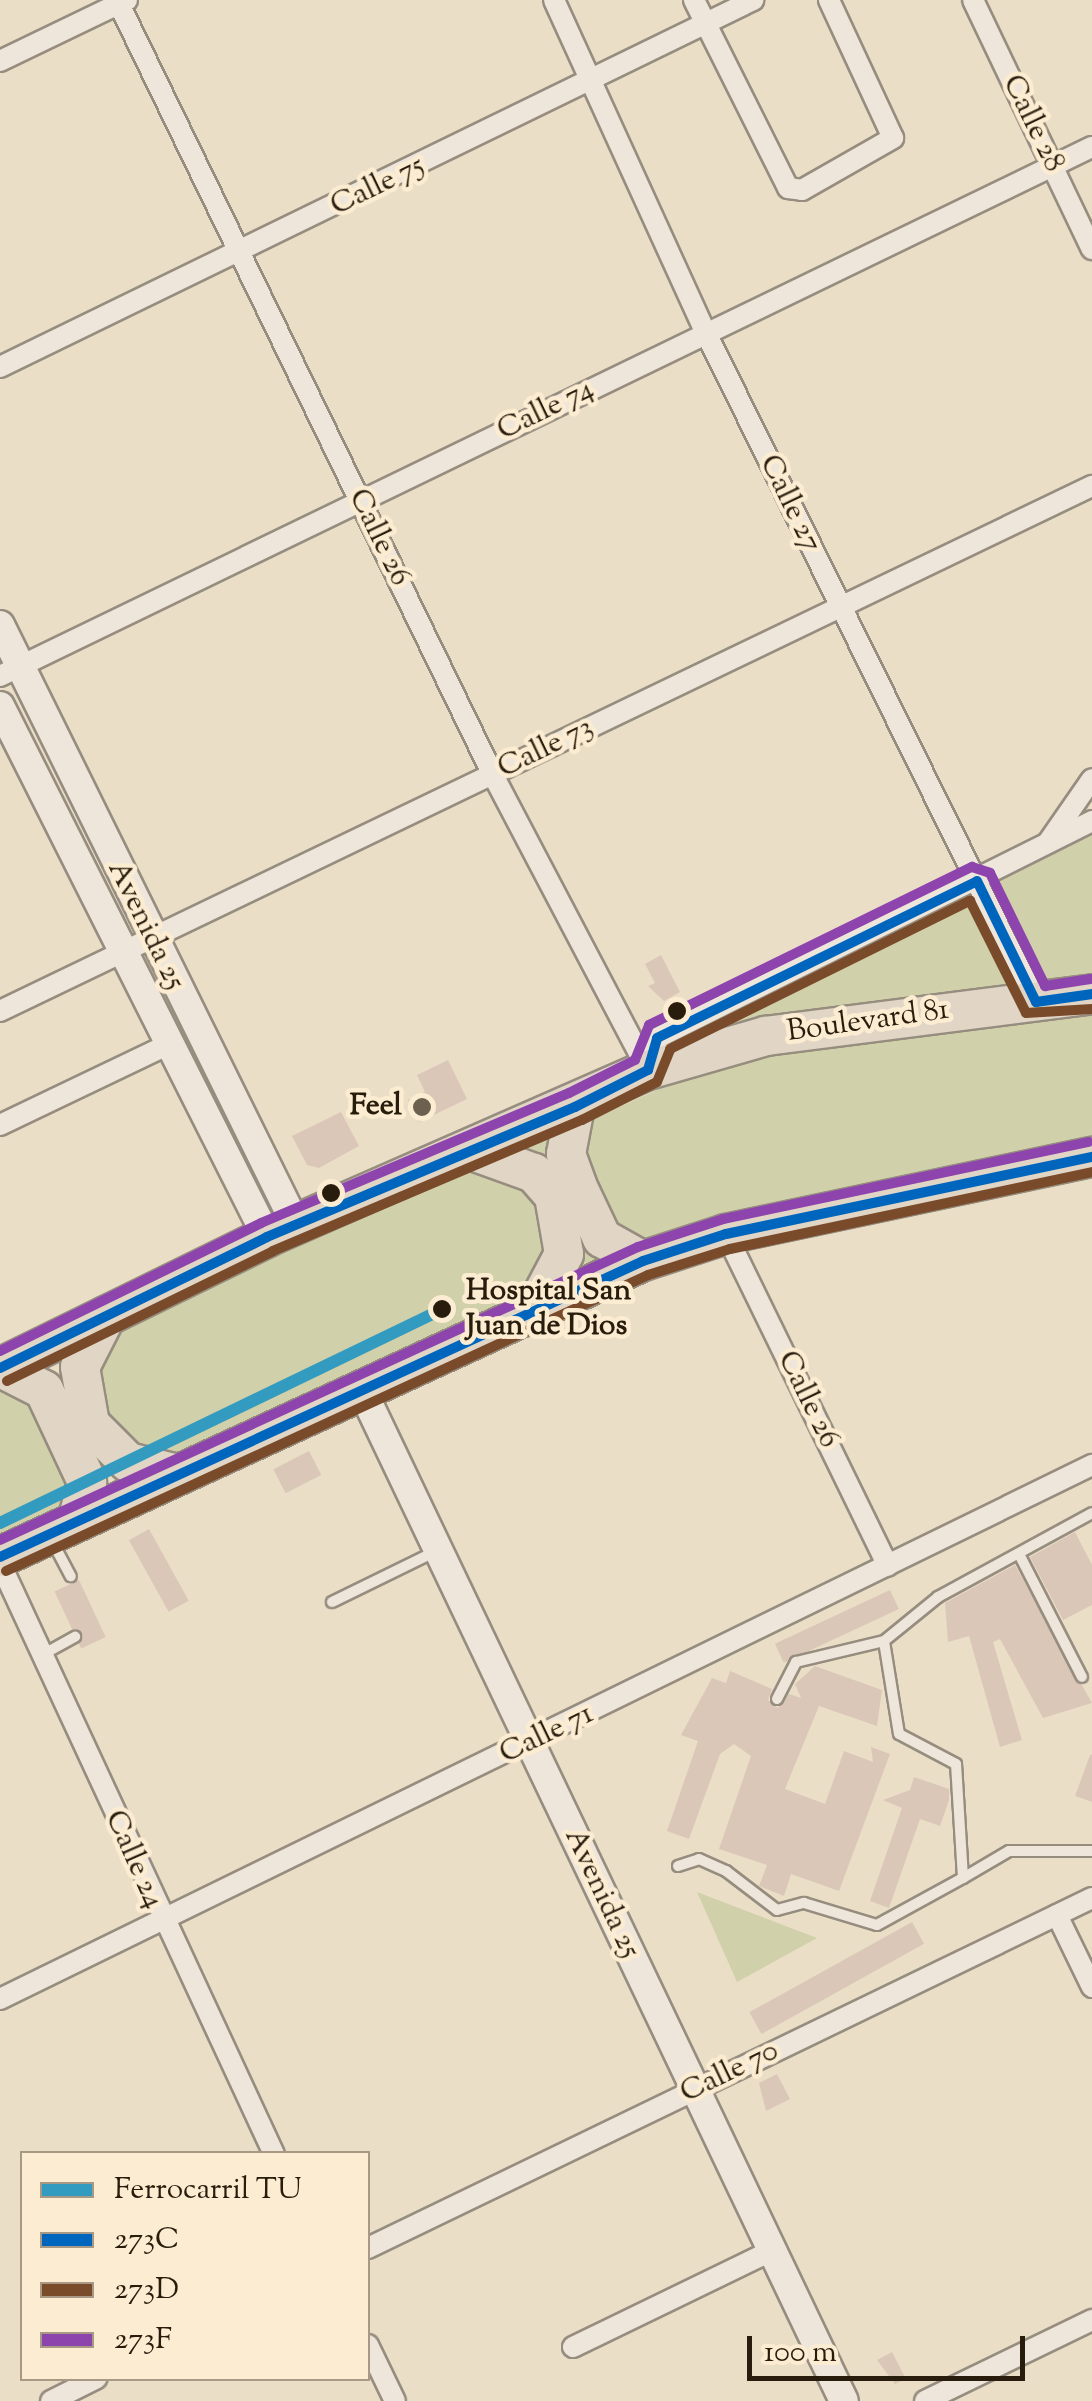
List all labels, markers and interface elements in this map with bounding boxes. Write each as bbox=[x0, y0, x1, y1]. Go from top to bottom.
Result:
street label: Calle 28 bbox=[993, 70, 1071, 178]
street label: Calle 75 bbox=[325, 149, 431, 225]
street label: Calle 74 bbox=[492, 372, 600, 450]
street label: Calle 27 bbox=[750, 450, 828, 558]
street label: Calle 26 bbox=[339, 484, 417, 592]
street label: Calle 73 bbox=[492, 711, 600, 787]
street label: Avenida 25 bbox=[98, 856, 192, 996]
street label: Boulevard 81 bbox=[785, 993, 951, 1051]
unlabelled marker bbox=[667, 1001, 687, 1021]
place label: Feel bbox=[350, 1089, 402, 1125]
marker: Feel bbox=[411, 1096, 433, 1118]
unlabelled marker bbox=[321, 1183, 341, 1203]
place label: Hospital San Juan de Dios bbox=[466, 1274, 631, 1344]
marker: Hospital San Juan de Dios bbox=[427, 1294, 457, 1324]
street label: Calle 26 bbox=[768, 1346, 846, 1454]
street label: Calle 71 bbox=[494, 1697, 600, 1773]
street label: Calle 24 bbox=[95, 1805, 171, 1915]
street label: Avenida 25 bbox=[555, 1823, 647, 1965]
street label: Calle 70 bbox=[675, 2034, 785, 2112]
legend bbox=[20, 2151, 370, 2381]
text: Ferrocarril TU bbox=[114, 2169, 301, 2212]
text: 273C bbox=[114, 2219, 179, 2262]
text: 273D bbox=[114, 2269, 179, 2312]
scale bar bbox=[752, 2316, 1030, 2378]
text: 273F bbox=[114, 2319, 172, 2362]
text: 100 m bbox=[764, 2332, 837, 2375]

